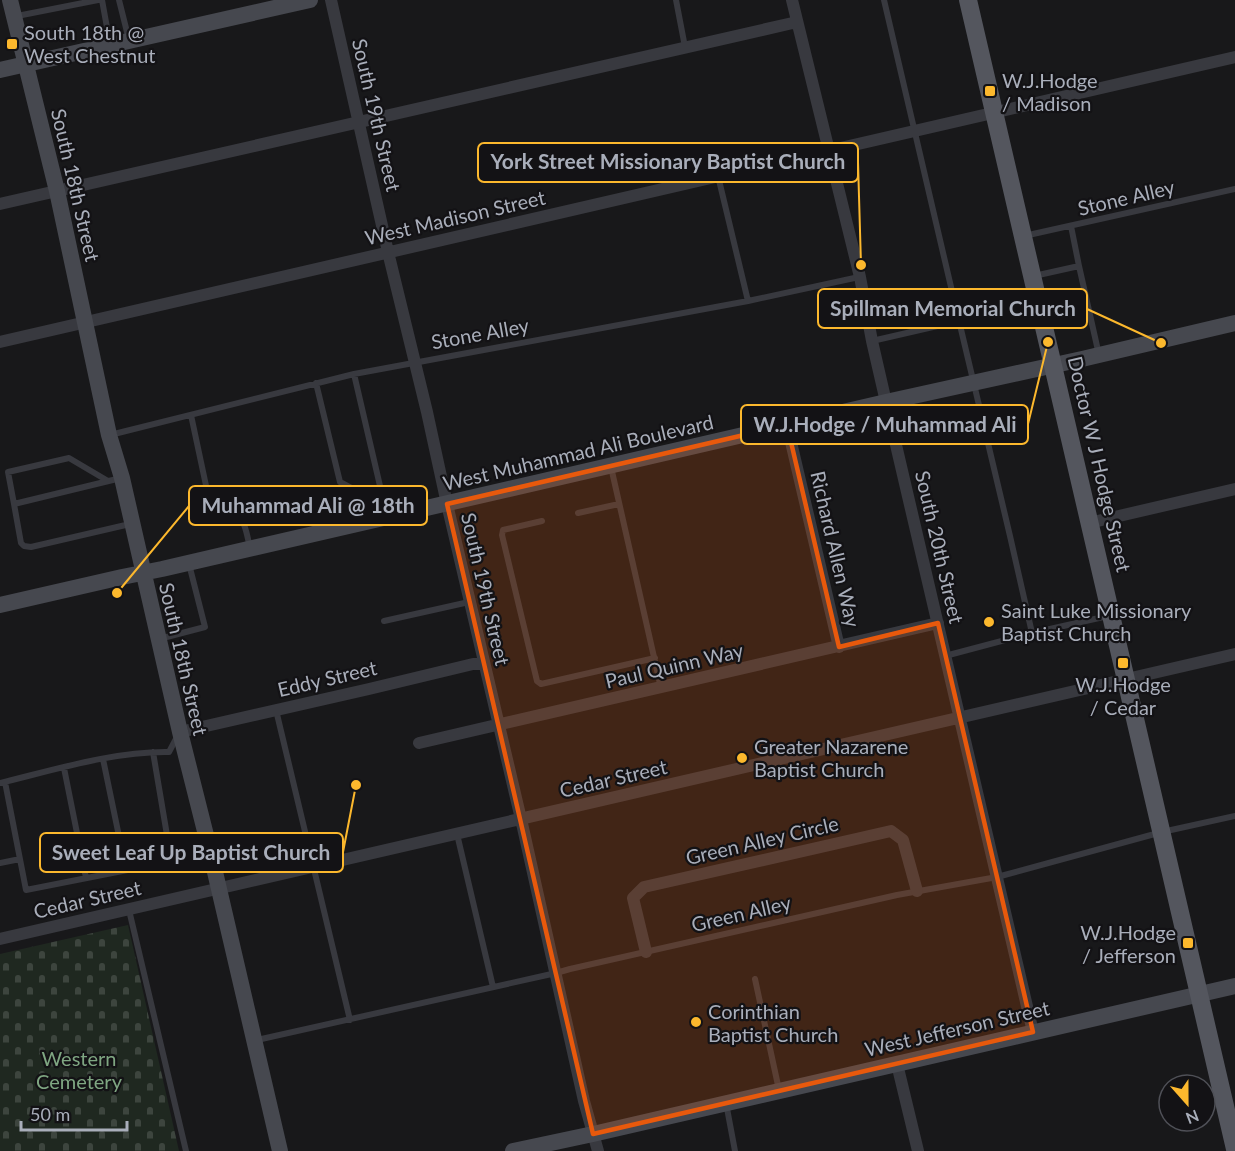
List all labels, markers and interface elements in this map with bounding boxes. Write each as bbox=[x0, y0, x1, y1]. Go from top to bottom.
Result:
place label: South 18th @ West Chestnut bbox=[24, 20, 155, 67]
street label: South 19th Street bbox=[348, 36, 406, 194]
marker: South 18th @ West Chestnut bbox=[5, 37, 19, 51]
place label: W.J.Hodge / Madison bbox=[1002, 68, 1098, 115]
marker: W.J.Hodge / Madison bbox=[983, 84, 997, 98]
street label: South 18th Street bbox=[47, 106, 105, 264]
callout: York Street Missionary Baptist Church bbox=[478, 143, 858, 182]
text: York Street Missionary Baptist Church bbox=[490, 148, 845, 173]
street label: Stone Alley bbox=[1075, 174, 1177, 220]
street label: West Madison Street bbox=[363, 185, 547, 249]
callout: Spillman Memorial Church bbox=[818, 289, 1087, 328]
text: Spillman Memorial Church bbox=[830, 295, 1076, 320]
street label: Stone Alley bbox=[429, 313, 531, 353]
street label: Doctor W J Hodge Street bbox=[1063, 354, 1137, 574]
callout: W.J.Hodge / Muhammad Ali bbox=[741, 405, 1028, 444]
street label: West Muhammad Ali Boulevard bbox=[440, 409, 716, 495]
text: W.J.Hodge / Muhammad Ali bbox=[753, 411, 1017, 436]
street label: South 20th Street bbox=[911, 468, 969, 626]
street label: Richard Allen Way bbox=[806, 469, 866, 630]
callout: Muhammad Ali @ 18th bbox=[189, 486, 427, 525]
text: Muhammad Ali @ 18th bbox=[201, 492, 415, 517]
street label: South 19th Street bbox=[457, 510, 515, 668]
street label: South 18th Street bbox=[155, 580, 213, 738]
place label: Saint Luke Missionary Baptist Church bbox=[1001, 598, 1192, 645]
marker: Saint Luke Missionary Baptist Church bbox=[982, 615, 996, 629]
street label: Paul Quinn Way bbox=[603, 637, 746, 693]
street label: Eddy Street bbox=[275, 655, 379, 701]
marker: W.J.Hodge / Cedar bbox=[1116, 656, 1130, 670]
place label: W.J.Hodge / Cedar bbox=[1075, 672, 1171, 719]
place label: Greater Nazarene Baptist Church bbox=[754, 734, 908, 781]
marker: Greater Nazarene Baptist Church bbox=[735, 751, 749, 765]
street label: Cedar Street bbox=[557, 754, 669, 802]
street label: Green Alley Circle bbox=[683, 811, 841, 869]
callout: Sweet Leaf Up Baptist Church bbox=[40, 833, 343, 872]
text: Sweet Leaf Up Baptist Church bbox=[52, 839, 330, 864]
street label: Cedar Street bbox=[31, 875, 143, 923]
street label: Green Alley bbox=[689, 890, 794, 936]
place label: W.J.Hodge / Jefferson bbox=[1080, 920, 1176, 967]
marker: W.J.Hodge / Jefferson bbox=[1181, 936, 1195, 950]
street label: West Jefferson Street bbox=[862, 995, 1052, 1061]
place label: Corinthian Baptist Church bbox=[708, 999, 838, 1046]
marker: Corinthian Baptist Church bbox=[689, 1015, 703, 1029]
park label: Western Cemetery bbox=[36, 1046, 123, 1093]
north arrow bbox=[1157, 1073, 1217, 1133]
scale bar bbox=[21, 1094, 128, 1132]
text: 50 m bbox=[30, 1103, 70, 1125]
text: N bbox=[1183, 1106, 1202, 1129]

